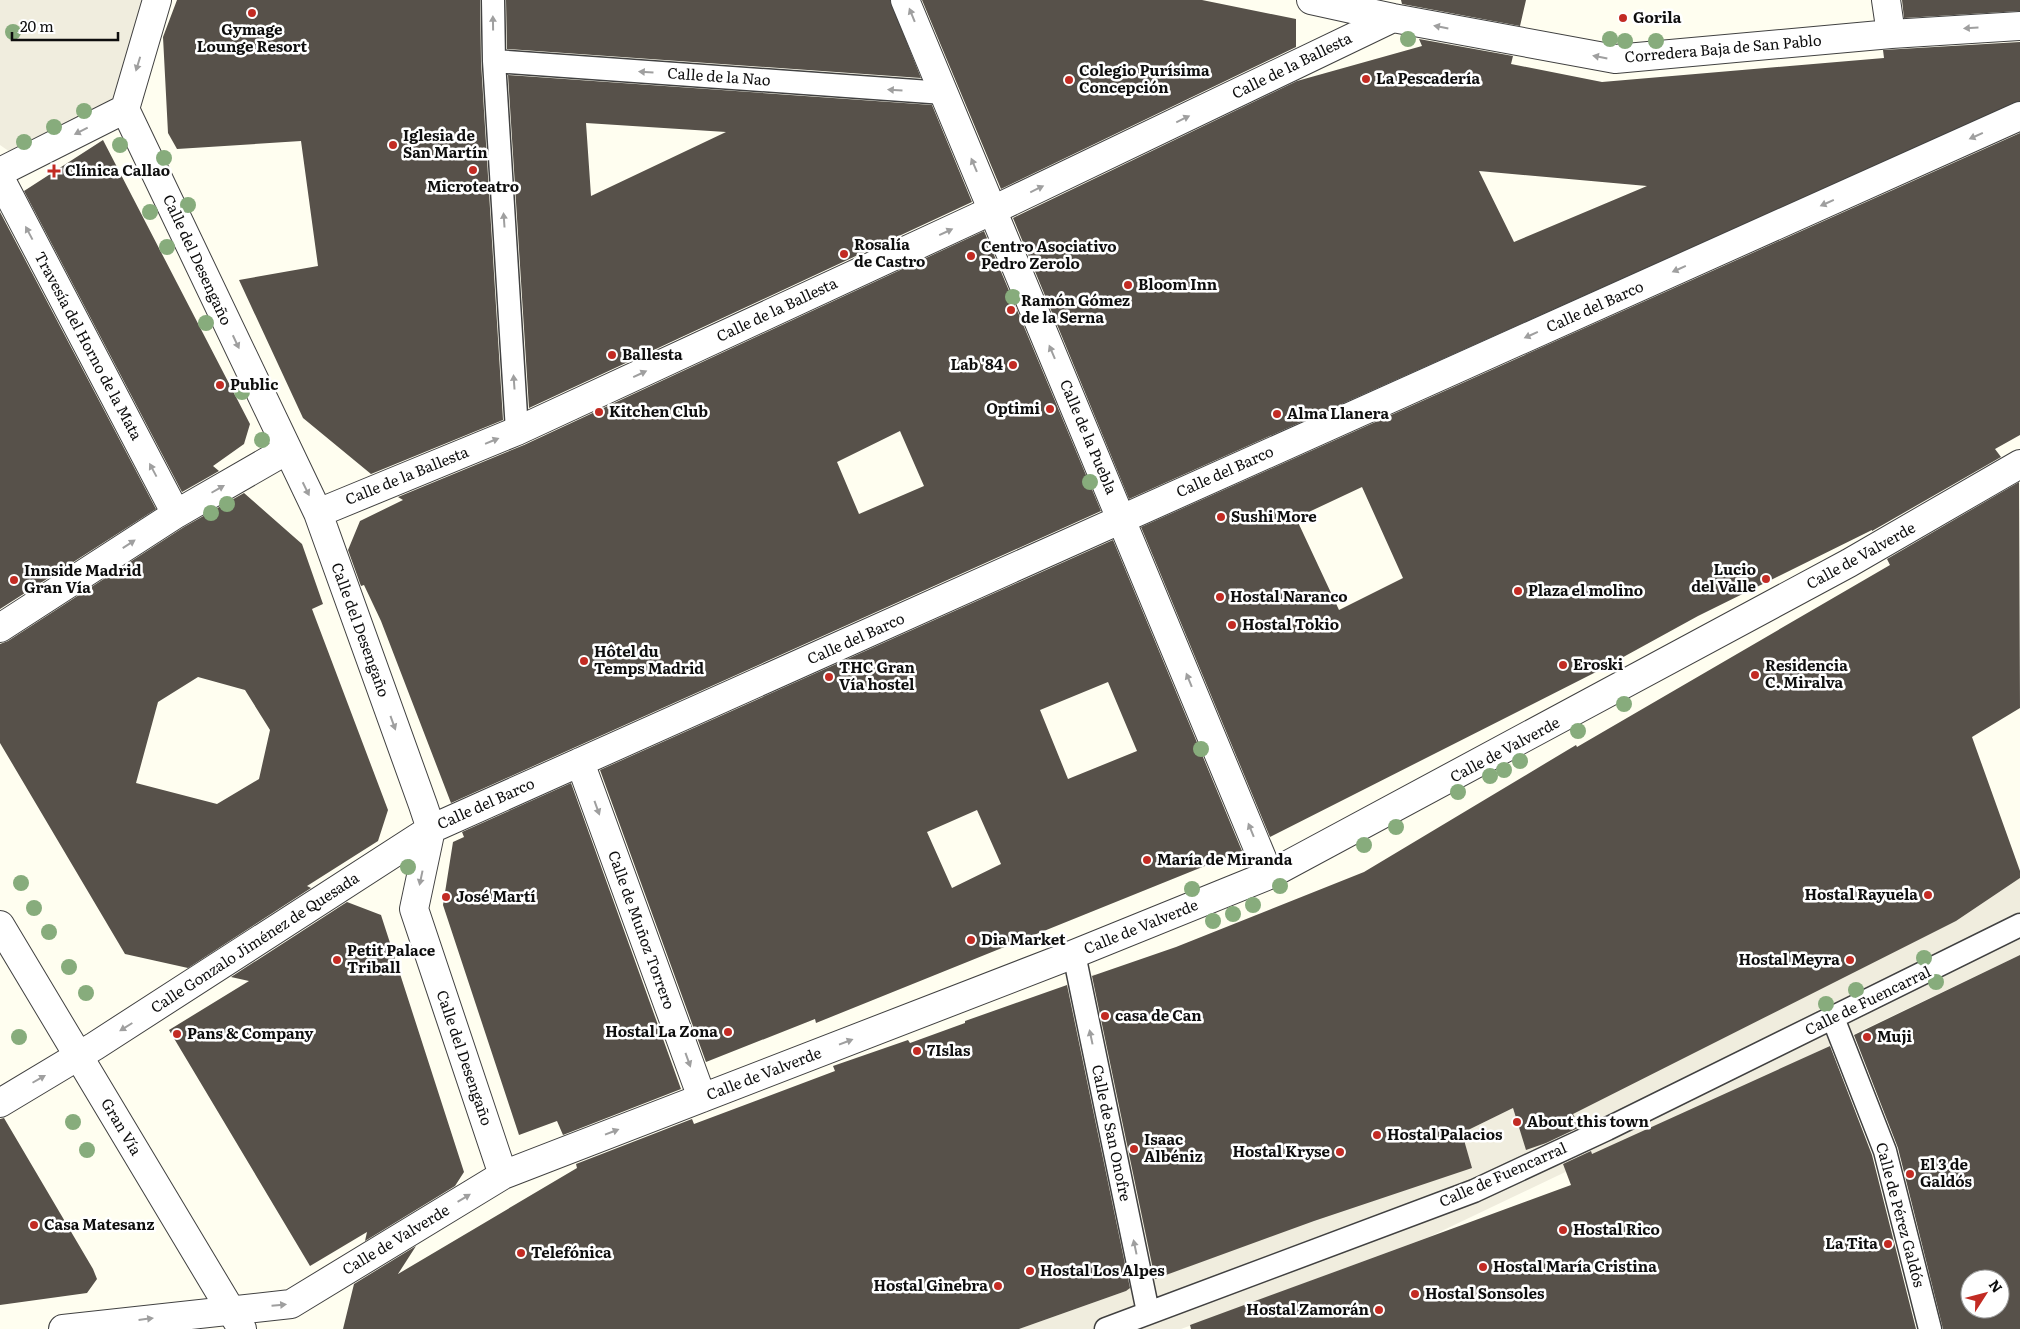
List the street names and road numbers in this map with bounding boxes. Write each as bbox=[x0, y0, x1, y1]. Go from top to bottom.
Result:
street label: Calle de la Ballesta bbox=[1227, 25, 1356, 104]
street label: Corredera Baja de San Pablo bbox=[1623, 27, 1823, 68]
street label: Calle de la Nao bbox=[667, 60, 772, 91]
street label: Calle del Desengaño bbox=[158, 190, 239, 329]
street label: Travesía del Horno de la Mata bbox=[30, 247, 149, 445]
street label: Calle de la Ballesta bbox=[712, 270, 841, 347]
street label: Calle del Barco bbox=[1542, 274, 1647, 337]
street label: Calle de la Puebla bbox=[1055, 375, 1124, 498]
street label: Calle de la Ballesta bbox=[341, 439, 472, 510]
street label: Calle del Barco bbox=[1172, 439, 1277, 502]
street label: Calle de Valverde bbox=[1802, 515, 1919, 594]
street label: Calle del Desengaño bbox=[326, 559, 397, 700]
street label: Calle del Barco bbox=[803, 606, 908, 669]
street label: Calle de Valverde bbox=[1445, 710, 1564, 787]
street label: Calle del Barco bbox=[433, 771, 538, 834]
street label: Calle de Muñoz Torrero bbox=[603, 847, 682, 1012]
street label: Calle Gonzalo Jiménez de Quesada bbox=[145, 865, 364, 1018]
street label: Calle de Valverde bbox=[1080, 892, 1201, 959]
street label: Calle de Fuencarral bbox=[1800, 959, 1934, 1040]
street label: Calle del Desengaño bbox=[431, 987, 499, 1129]
street label: Calle de Valverde bbox=[703, 1040, 824, 1105]
street label: Calle de San Onofre bbox=[1087, 1062, 1138, 1203]
street label: Gran Vía bbox=[96, 1093, 149, 1160]
street label: Calle de Fuencarral bbox=[1435, 1135, 1570, 1212]
street label: Calle de Pérez Galdós bbox=[1871, 1140, 1932, 1290]
street label: Calle de Valverde bbox=[337, 1197, 453, 1280]

